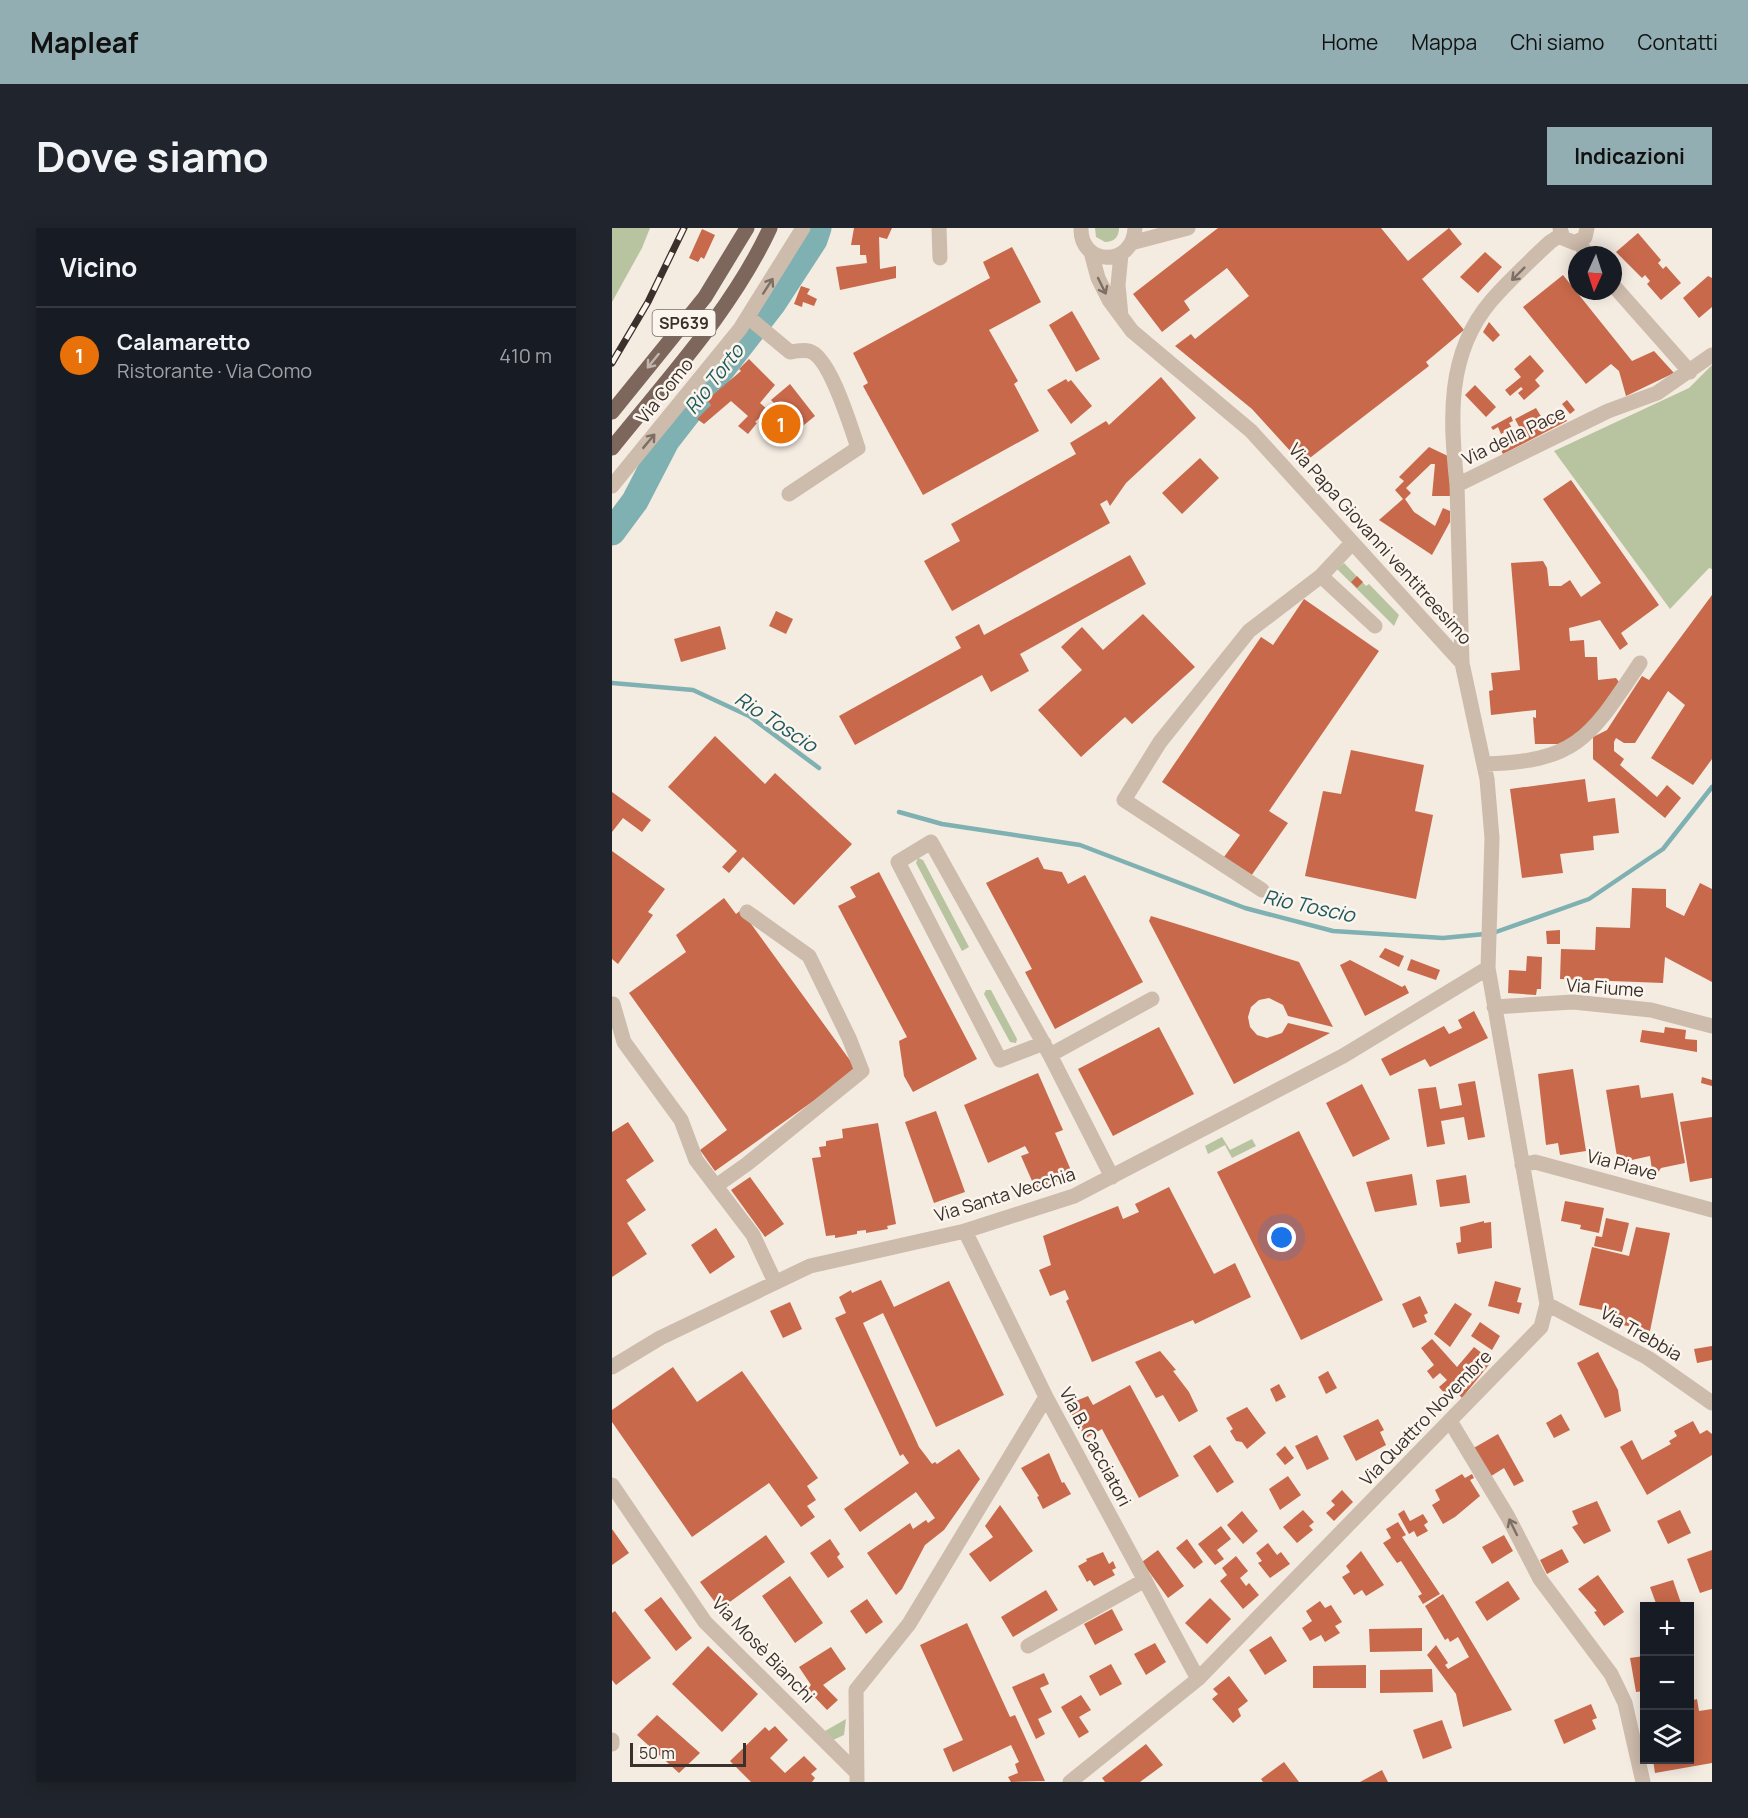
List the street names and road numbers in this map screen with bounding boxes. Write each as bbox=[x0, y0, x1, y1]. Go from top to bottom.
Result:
road number: SP639 bbox=[652, 310, 716, 336]
street label: Via Como bbox=[630, 353, 698, 428]
street label: Via della Pace bbox=[1458, 400, 1569, 470]
street label: Via Papa Giovanni ventitreesimo bbox=[1284, 438, 1478, 649]
street label: Via Fiume bbox=[1565, 972, 1645, 1002]
street label: Via Piave bbox=[1584, 1143, 1660, 1185]
street label: Via Santa Vecchia bbox=[932, 1161, 1078, 1227]
street label: Via Trebbia bbox=[1596, 1300, 1687, 1366]
street label: Via Quattro Novembre bbox=[1354, 1344, 1497, 1490]
street label: Via B. Cacciatori bbox=[1054, 1383, 1137, 1510]
street label: Via Mosè Bianchi bbox=[707, 1591, 820, 1707]

